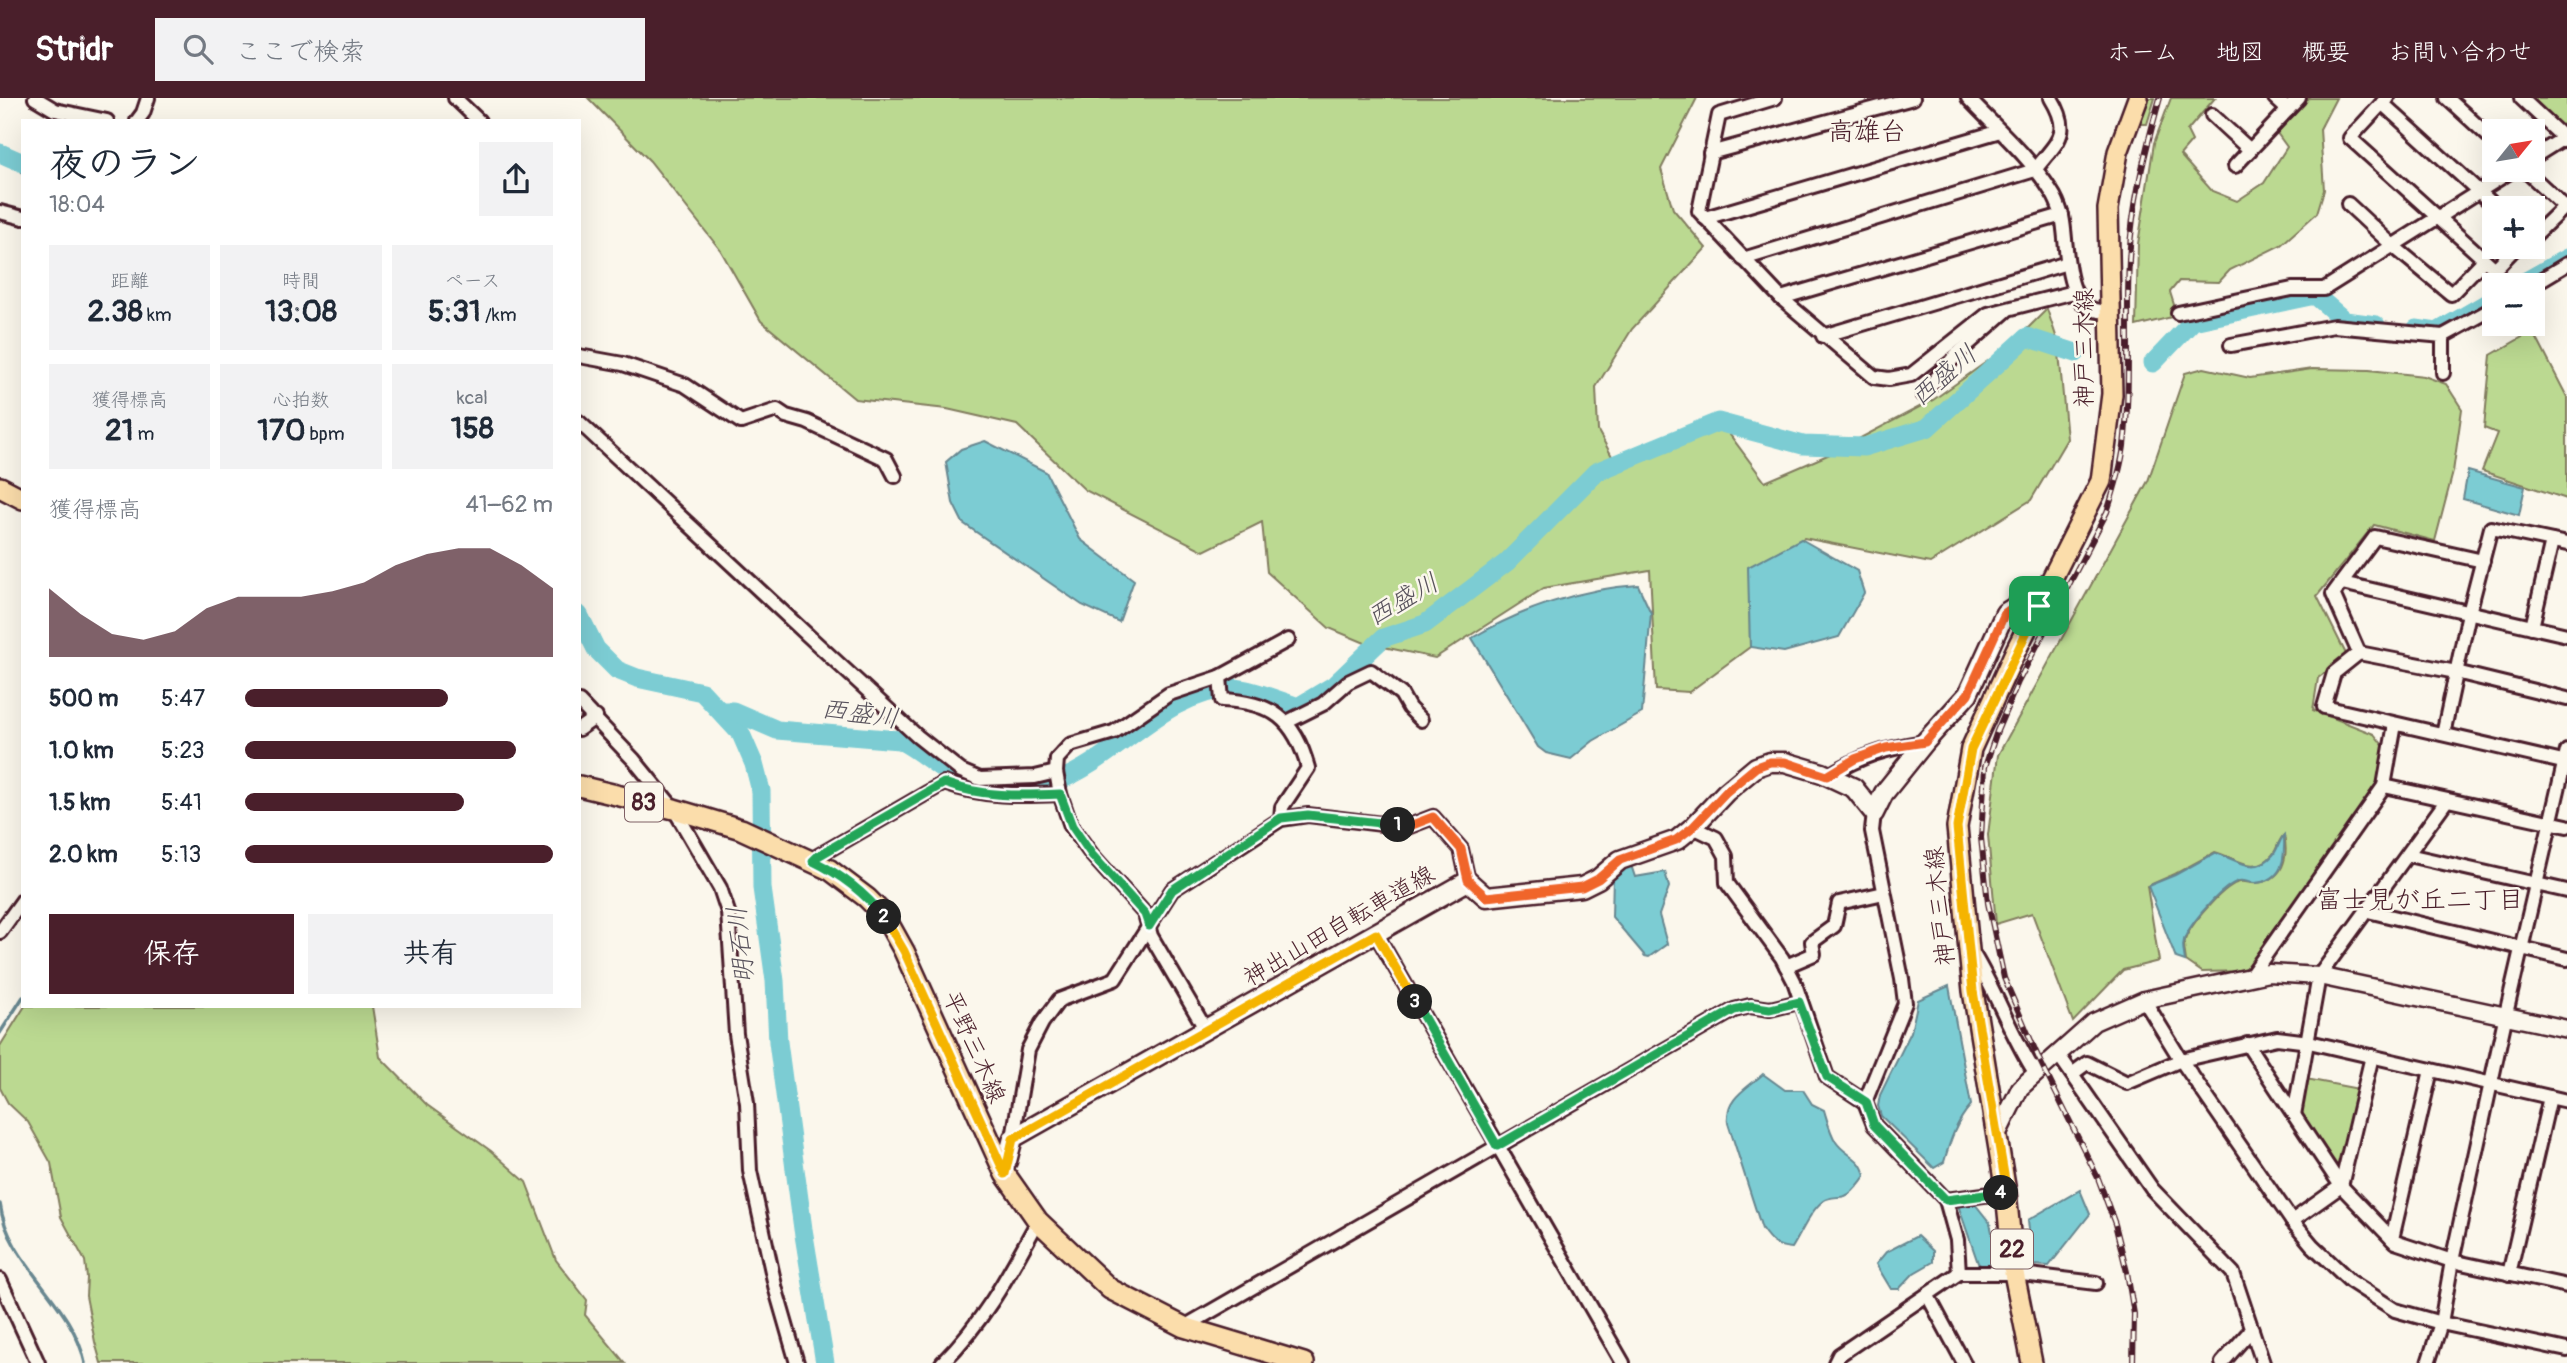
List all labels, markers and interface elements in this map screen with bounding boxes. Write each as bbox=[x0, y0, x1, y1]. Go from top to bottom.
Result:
search box bbox=[155, 18, 645, 81]
text: Stridr bbox=[35, 29, 113, 70]
icon: search bbox=[179, 30, 217, 68]
text: ここで検索 bbox=[235, 36, 365, 68]
text: ホーム bbox=[2107, 38, 2178, 67]
text: 地図 bbox=[2216, 38, 2264, 67]
text: 概要 bbox=[2302, 38, 2350, 67]
text: お問い合わせ bbox=[2388, 38, 2532, 67]
district label: 高雄台 bbox=[1828, 116, 1906, 148]
north arrow bbox=[2482, 119, 2544, 182]
map controls bbox=[2482, 119, 2545, 336]
text: 夜のラン bbox=[49, 140, 201, 188]
button: share bbox=[479, 142, 553, 216]
text: 18:04 bbox=[49, 190, 105, 219]
button: + bbox=[2482, 196, 2545, 259]
text: 距離 bbox=[111, 269, 149, 293]
text: 時間 bbox=[282, 269, 320, 293]
text: ペース bbox=[444, 269, 500, 293]
button: − bbox=[2482, 273, 2545, 336]
street label: 神戸三木線 bbox=[2070, 288, 2099, 408]
text: 2.38 bbox=[88, 293, 143, 330]
text: 13:08 bbox=[265, 293, 337, 330]
text: 5:31 bbox=[428, 293, 481, 330]
text: km bbox=[143, 303, 172, 327]
text: /km bbox=[481, 303, 517, 327]
water label: 西盛川 bbox=[1904, 338, 1984, 414]
text: kcal bbox=[457, 386, 488, 410]
text: 獲得標高 bbox=[92, 388, 168, 412]
text: 心拍数 bbox=[272, 388, 330, 412]
text: 158 bbox=[451, 410, 494, 447]
text: 21 bbox=[105, 412, 133, 449]
text: 170 bbox=[257, 412, 305, 449]
text: m bbox=[133, 422, 154, 446]
text: bpm bbox=[305, 422, 345, 446]
text: 41–62 m bbox=[465, 490, 553, 519]
text: 獲得標高 bbox=[49, 495, 141, 524]
water label: 西盛川 bbox=[1361, 567, 1445, 633]
pin bbox=[2009, 576, 2069, 636]
icon: arrive bbox=[2020, 587, 2058, 625]
text: 500 m bbox=[49, 684, 118, 713]
text: 5:47 bbox=[161, 684, 205, 713]
water label: 西盛川 bbox=[819, 693, 901, 735]
text: 1.0 km bbox=[49, 736, 114, 765]
text: 5:23 bbox=[161, 736, 205, 765]
road number: 83 bbox=[625, 782, 663, 822]
text: 1.5 km bbox=[49, 788, 111, 817]
text: 5:41 bbox=[161, 788, 202, 817]
pin: 1 bbox=[1380, 808, 1416, 842]
text: 1 bbox=[1394, 812, 1401, 836]
text: 2.0 km bbox=[49, 840, 118, 869]
text: 5:13 bbox=[161, 840, 201, 869]
street label: 神戸三木線 bbox=[1919, 845, 1961, 967]
street label: 神出山田自転車道線 bbox=[1238, 859, 1440, 993]
district label: 富士見が丘二丁目 bbox=[2316, 884, 2524, 916]
pin: 2 bbox=[866, 900, 902, 934]
text: 2 bbox=[878, 904, 889, 928]
water label: 明石川 bbox=[721, 905, 761, 985]
button: 保存 bbox=[49, 914, 294, 994]
button: 共有 bbox=[308, 914, 553, 994]
pin: 3 bbox=[1398, 984, 1432, 1020]
street label: 平野三木線 bbox=[936, 986, 1012, 1108]
text: 3 bbox=[1409, 989, 1420, 1013]
pin: 4 bbox=[1983, 1176, 2018, 1210]
text: 4 bbox=[1995, 1180, 2006, 1204]
road number: 22 bbox=[1991, 1230, 2033, 1268]

